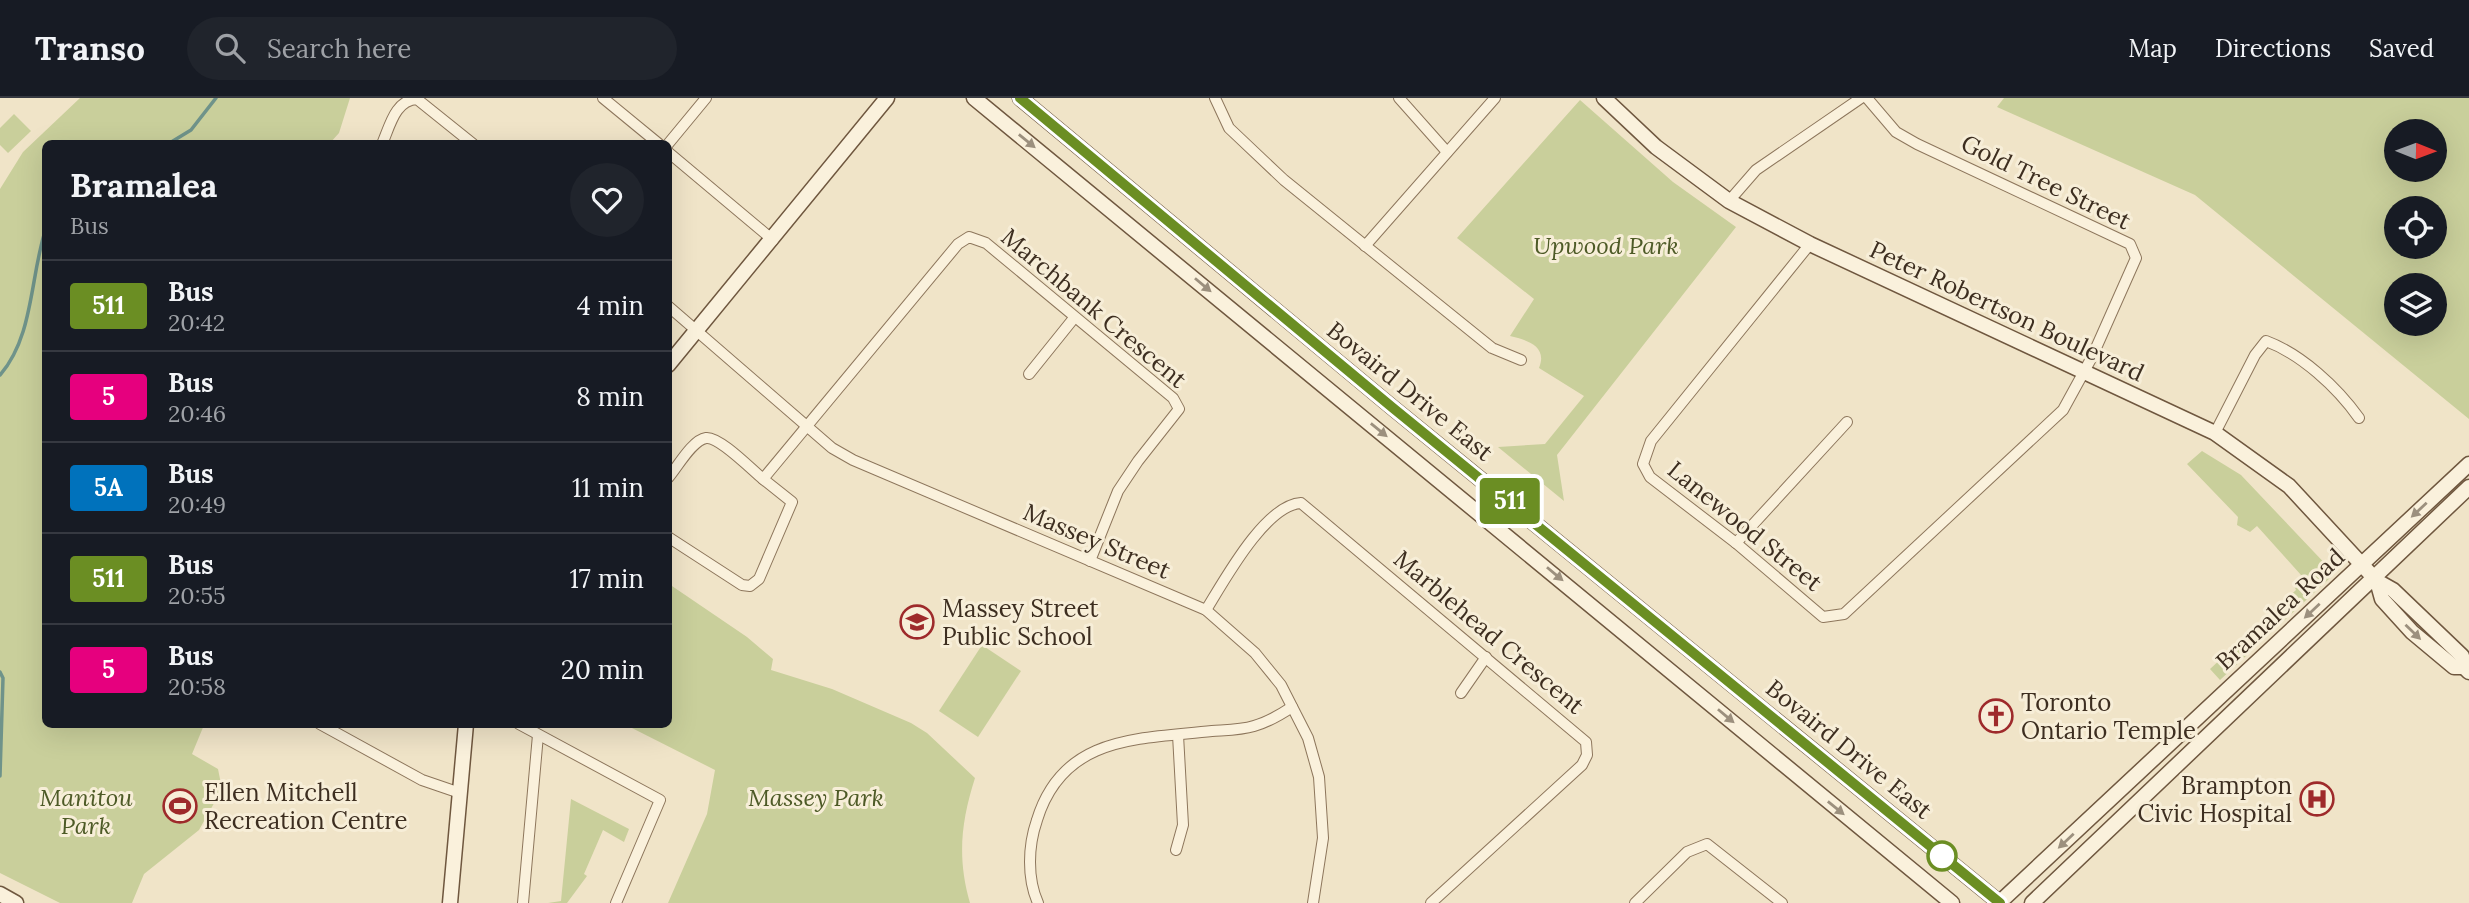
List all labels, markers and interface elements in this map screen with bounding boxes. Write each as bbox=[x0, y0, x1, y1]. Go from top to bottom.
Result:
search box bbox=[187, 17, 677, 80]
text: Transo bbox=[35, 27, 145, 69]
icon: search bbox=[211, 29, 249, 67]
text: Search here bbox=[267, 32, 411, 65]
text: Map bbox=[2128, 33, 2177, 64]
text: Directions bbox=[2215, 33, 2331, 64]
text: Saved bbox=[2369, 33, 2434, 64]
north arrow bbox=[2384, 119, 2446, 182]
map controls bbox=[2384, 119, 2447, 336]
street label: Gold Tree Street bbox=[1956, 128, 2137, 237]
one-way arrow bbox=[1018, 133, 1035, 148]
button: heart bbox=[570, 163, 644, 237]
text: Bramalea bbox=[70, 164, 217, 206]
button: locate bbox=[2384, 196, 2447, 259]
text: Bus bbox=[70, 211, 109, 240]
street label: Marchbank Crescent bbox=[995, 221, 1193, 395]
park label: Upwood Park bbox=[1533, 230, 1679, 261]
street label: Peter Robertson Boulevard bbox=[1865, 234, 2149, 388]
button: layers bbox=[2384, 273, 2447, 336]
text: Bus bbox=[168, 275, 214, 308]
one-way arrow bbox=[1193, 278, 1211, 293]
text: 4 min bbox=[577, 289, 644, 322]
text: 511 bbox=[92, 290, 125, 321]
text: 20:42 bbox=[168, 308, 225, 337]
street label: Bovaird Drive East bbox=[1321, 315, 1500, 468]
text: Bus bbox=[168, 366, 214, 399]
text: 8 min bbox=[576, 380, 644, 413]
text: 5 bbox=[102, 381, 115, 412]
text: 20:46 bbox=[168, 399, 226, 428]
one-way arrow bbox=[1369, 422, 1387, 437]
street label: Lanewood Street bbox=[1661, 454, 1829, 598]
text: Bus bbox=[168, 457, 214, 490]
text: 11 min bbox=[572, 471, 644, 504]
text: 5A bbox=[94, 472, 123, 503]
line badge: 511 bbox=[1470, 478, 1550, 524]
text: 511 bbox=[1494, 485, 1526, 516]
text: 20:49 bbox=[168, 490, 226, 519]
street label: Massey Street bbox=[1019, 496, 1176, 586]
one-way arrow bbox=[2411, 502, 2428, 518]
street label: Bramalea Road bbox=[2209, 541, 2351, 677]
street label: Marblehead Crescent bbox=[1387, 543, 1591, 721]
text: Bus bbox=[168, 548, 214, 581]
text: 17 min bbox=[569, 562, 644, 595]
text: 511 bbox=[92, 563, 125, 594]
one-way arrow bbox=[1545, 566, 1563, 581]
text: 20:55 bbox=[168, 581, 225, 610]
place label: Massey Street Public School bbox=[942, 593, 1099, 652]
one-way arrow bbox=[2304, 602, 2321, 618]
school or university icon: Massey Street Public School bbox=[898, 603, 936, 641]
one-way arrow bbox=[2405, 624, 2422, 640]
text: Bus bbox=[168, 639, 214, 672]
text: 20 min bbox=[561, 653, 644, 686]
text: 5 bbox=[102, 654, 115, 685]
text: 20:58 bbox=[168, 672, 226, 701]
street label: Bovaird Drive East bbox=[1760, 673, 1939, 826]
place label: Toronto Ontario Temple bbox=[2021, 687, 2196, 746]
church icon: Toronto Ontario Temple bbox=[1977, 697, 2015, 735]
one-way arrow bbox=[1717, 708, 1735, 723]
place label: Brampton Civic Hospital bbox=[2138, 770, 2292, 829]
place label: Ellen Mitchell Recreation Centre bbox=[204, 777, 408, 836]
hospital icon: Brampton Civic Hospital bbox=[2298, 780, 2336, 818]
park label: Manitou Park bbox=[40, 782, 133, 841]
park label: Massey Park bbox=[748, 782, 884, 813]
sports icon: Ellen Mitchell Recreation Centre bbox=[161, 787, 199, 825]
one-way arrow bbox=[1827, 800, 1845, 816]
one-way arrow bbox=[2058, 832, 2075, 848]
unlabelled marker bbox=[1927, 841, 1957, 871]

